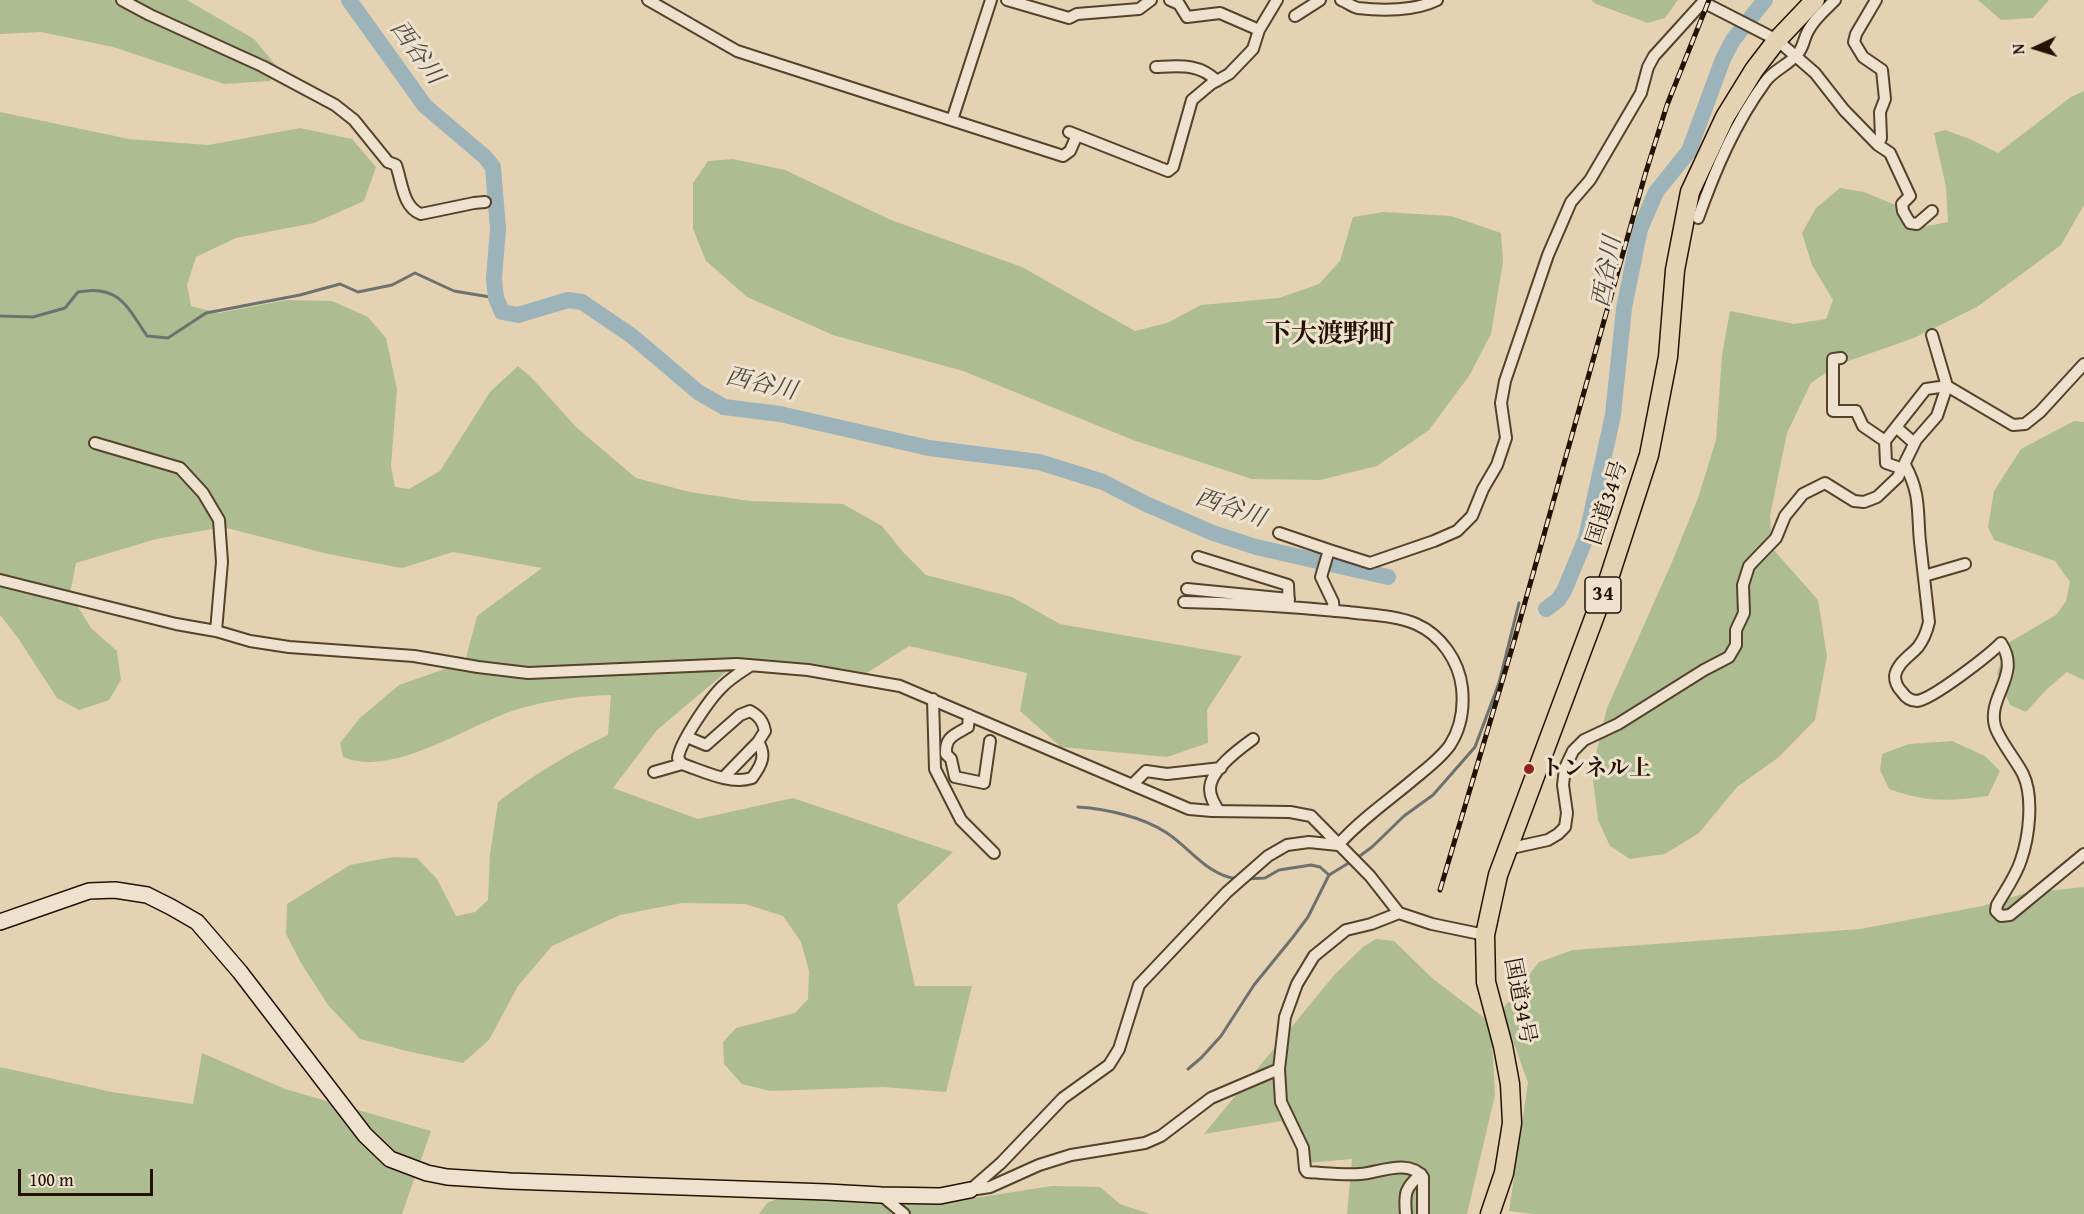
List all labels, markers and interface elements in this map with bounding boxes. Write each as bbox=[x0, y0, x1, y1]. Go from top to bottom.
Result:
water label: 西谷川 bbox=[383, 15, 449, 91]
north arrow bbox=[2006, 18, 2066, 78]
text: N bbox=[2006, 43, 2030, 55]
water label: 西谷川 bbox=[1588, 234, 1628, 310]
district label: 下大渡野町 bbox=[1265, 319, 1395, 351]
water label: 西谷川 bbox=[723, 363, 799, 407]
street label: 国道34号 bbox=[1582, 457, 1634, 549]
water label: 西谷川 bbox=[1191, 484, 1269, 534]
road number: 34 bbox=[1585, 577, 1621, 613]
place label: トンネル上 bbox=[1541, 756, 1651, 782]
marker: トンネル上 bbox=[1522, 762, 1536, 776]
street label: 国道34号 bbox=[1498, 956, 1540, 1046]
scale bar bbox=[21, 1157, 156, 1195]
text: 100 m bbox=[29, 1166, 74, 1193]

